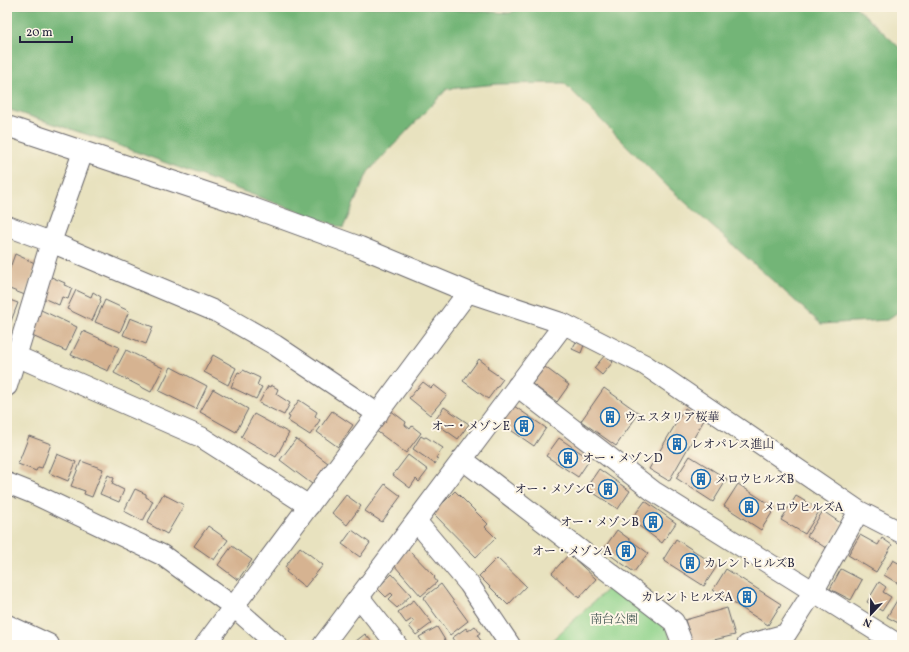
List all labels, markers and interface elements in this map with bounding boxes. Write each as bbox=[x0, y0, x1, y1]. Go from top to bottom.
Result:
scale bar bbox=[20, 18, 72, 44]
text: 20 m bbox=[26, 25, 53, 41]
building icon: ウェスタリア桜華 bbox=[599, 406, 621, 428]
place label: ウェスタリア桜華 bbox=[624, 410, 720, 426]
building icon: オー・メゾンE bbox=[513, 415, 535, 437]
place label: オー・メゾンE bbox=[431, 419, 510, 435]
building icon: レオパレス進山 bbox=[666, 433, 688, 455]
place label: レオパレス進山 bbox=[691, 437, 774, 453]
building icon: オー・メゾンD bbox=[557, 447, 579, 469]
place label: オー・メゾンD bbox=[582, 451, 663, 467]
building icon: メロウヒルズB bbox=[690, 468, 712, 490]
place label: メロウヒルズB bbox=[715, 472, 794, 488]
building icon: オー・メゾンC bbox=[597, 478, 619, 500]
place label: オー・メゾンC bbox=[515, 482, 594, 498]
building icon: メロウヒルズA bbox=[738, 496, 760, 518]
place label: メロウヒルズA bbox=[763, 500, 844, 516]
building icon: オー・メゾンB bbox=[642, 511, 664, 533]
place label: オー・メゾンB bbox=[560, 515, 639, 531]
building icon: オー・メゾンA bbox=[615, 540, 637, 562]
place label: オー・メゾンA bbox=[532, 544, 613, 560]
building icon: カレントヒルズB bbox=[679, 552, 701, 574]
place label: カレントヒルズB bbox=[704, 556, 795, 572]
building icon: カレントヒルズA bbox=[736, 586, 758, 608]
place label: カレントヒルズA bbox=[641, 590, 734, 606]
north arrow bbox=[851, 594, 891, 634]
park label: 南台公園 bbox=[590, 612, 638, 628]
text: N bbox=[861, 613, 874, 630]

